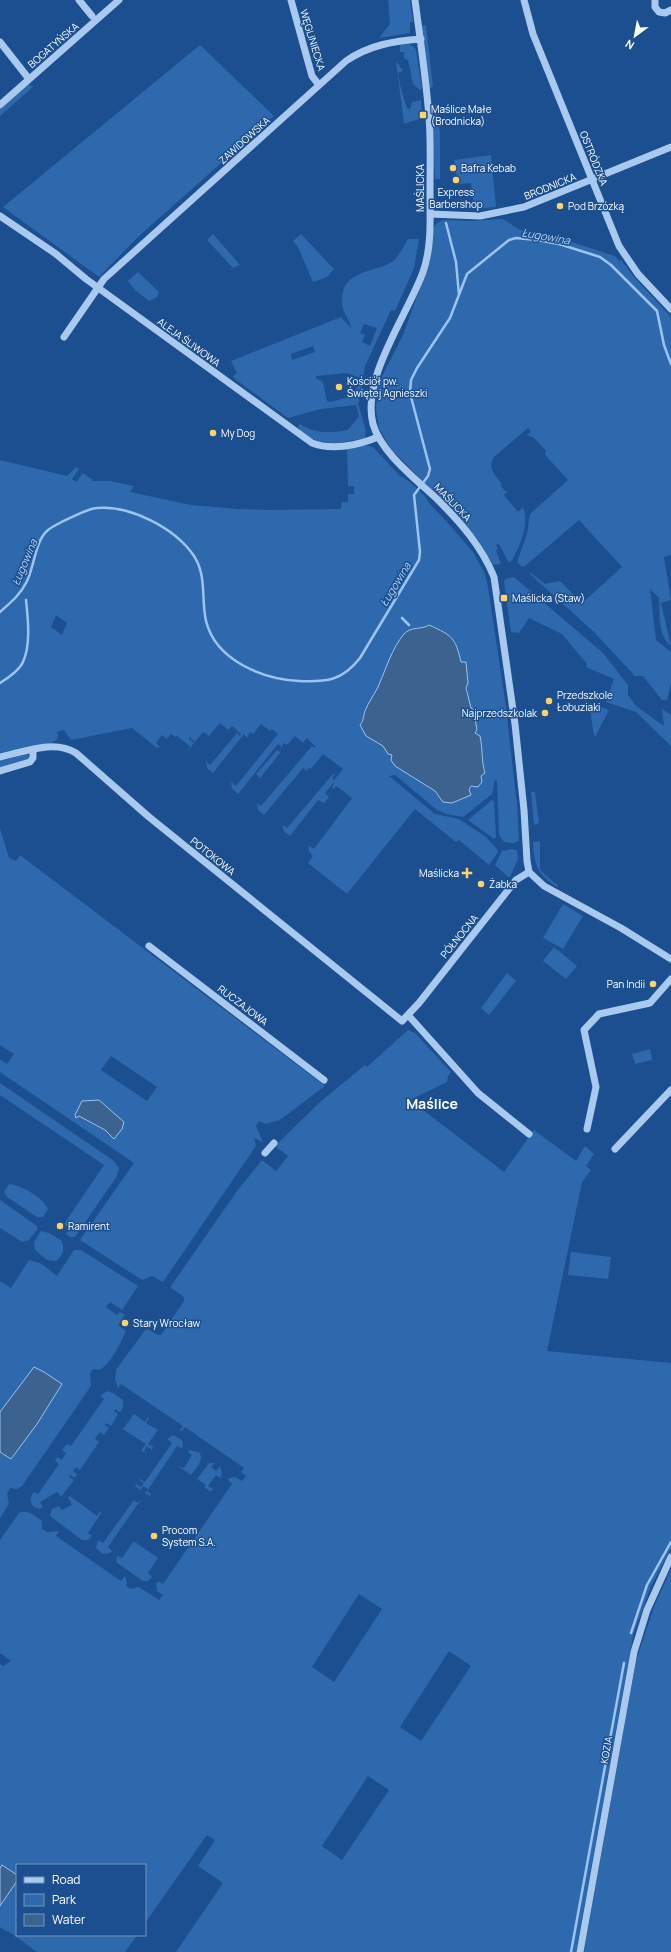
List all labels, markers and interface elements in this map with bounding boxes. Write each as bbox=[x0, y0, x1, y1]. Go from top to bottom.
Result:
street label: WĘGLINIECKA bbox=[297, 8, 329, 73]
north arrow bbox=[615, 16, 655, 56]
street label: BOGATYŃSKA bbox=[25, 19, 82, 71]
text: N bbox=[622, 36, 637, 53]
place label: Maślice Małe (Brodnicka) bbox=[431, 102, 492, 128]
marker: Maślice Małe (Brodnicka) bbox=[418, 110, 428, 120]
street label: ZAWIDOWSKA bbox=[215, 113, 273, 167]
street label: OSTRÓDZKA bbox=[577, 129, 612, 188]
place label: Bafra Kebab bbox=[461, 161, 516, 175]
street label: MAŚLICKA bbox=[413, 163, 427, 212]
marker: Bafra Kebab bbox=[448, 163, 458, 173]
street label: BRODNICKA bbox=[522, 169, 579, 203]
marker: Express Barbershop bbox=[451, 175, 461, 185]
place label: Express Barbershop bbox=[429, 185, 483, 211]
place label: Pod Brzózką bbox=[568, 199, 624, 213]
marker: Pod Brzózką bbox=[555, 201, 565, 211]
water label: Ługowina bbox=[521, 224, 572, 248]
street label: ALEJA ŚLIWOWA bbox=[155, 314, 224, 370]
place label: Kościół pw. Świętej Agnieszki bbox=[347, 374, 427, 400]
marker: Kościół pw. Świętej Agnieszki bbox=[334, 382, 344, 392]
place label: My Dog bbox=[221, 426, 255, 440]
marker: My Dog bbox=[208, 428, 218, 438]
street label: MAŚLICKA bbox=[431, 480, 475, 525]
water label: Ługowina bbox=[8, 536, 41, 587]
water label: Ługowina bbox=[376, 559, 414, 609]
place label: Maślicka (Staw) bbox=[512, 591, 585, 605]
marker: Maślicka (Staw) bbox=[499, 593, 509, 603]
place label: Przedszkole Łobuziaki bbox=[557, 688, 613, 714]
marker: Przedszkole Łobuziaki bbox=[544, 696, 554, 706]
place label: Najprzedszkolak bbox=[462, 706, 538, 720]
marker: Najprzedszkolak bbox=[540, 708, 550, 718]
street label: POTOKOWA bbox=[188, 834, 239, 879]
place label: Maślicka bbox=[419, 866, 459, 880]
marker: Maślicka bbox=[462, 868, 472, 878]
place label: Żabka bbox=[489, 877, 517, 891]
marker: Żabka bbox=[476, 879, 486, 889]
street label: PÓŁNOCNA bbox=[437, 911, 481, 961]
place label: Pan Indii bbox=[607, 977, 645, 991]
marker: Pan Indii bbox=[648, 979, 658, 989]
street label: RUCZAJOWA bbox=[215, 981, 272, 1029]
district label: Maślice bbox=[406, 1094, 458, 1113]
place label: Ramirent bbox=[68, 1219, 110, 1233]
marker: Ramirent bbox=[55, 1221, 65, 1231]
place label: Stary Wrocław bbox=[133, 1316, 201, 1330]
marker: Stary Wrocław bbox=[120, 1318, 130, 1328]
place label: Procom System S.A. bbox=[162, 1523, 216, 1549]
marker: Procom System S.A. bbox=[149, 1531, 159, 1541]
street label: KOZIA bbox=[597, 1735, 615, 1765]
legend bbox=[16, 1864, 146, 1936]
text: Road bbox=[52, 1871, 80, 1888]
text: Park bbox=[52, 1891, 77, 1908]
text: Water bbox=[52, 1911, 86, 1928]

